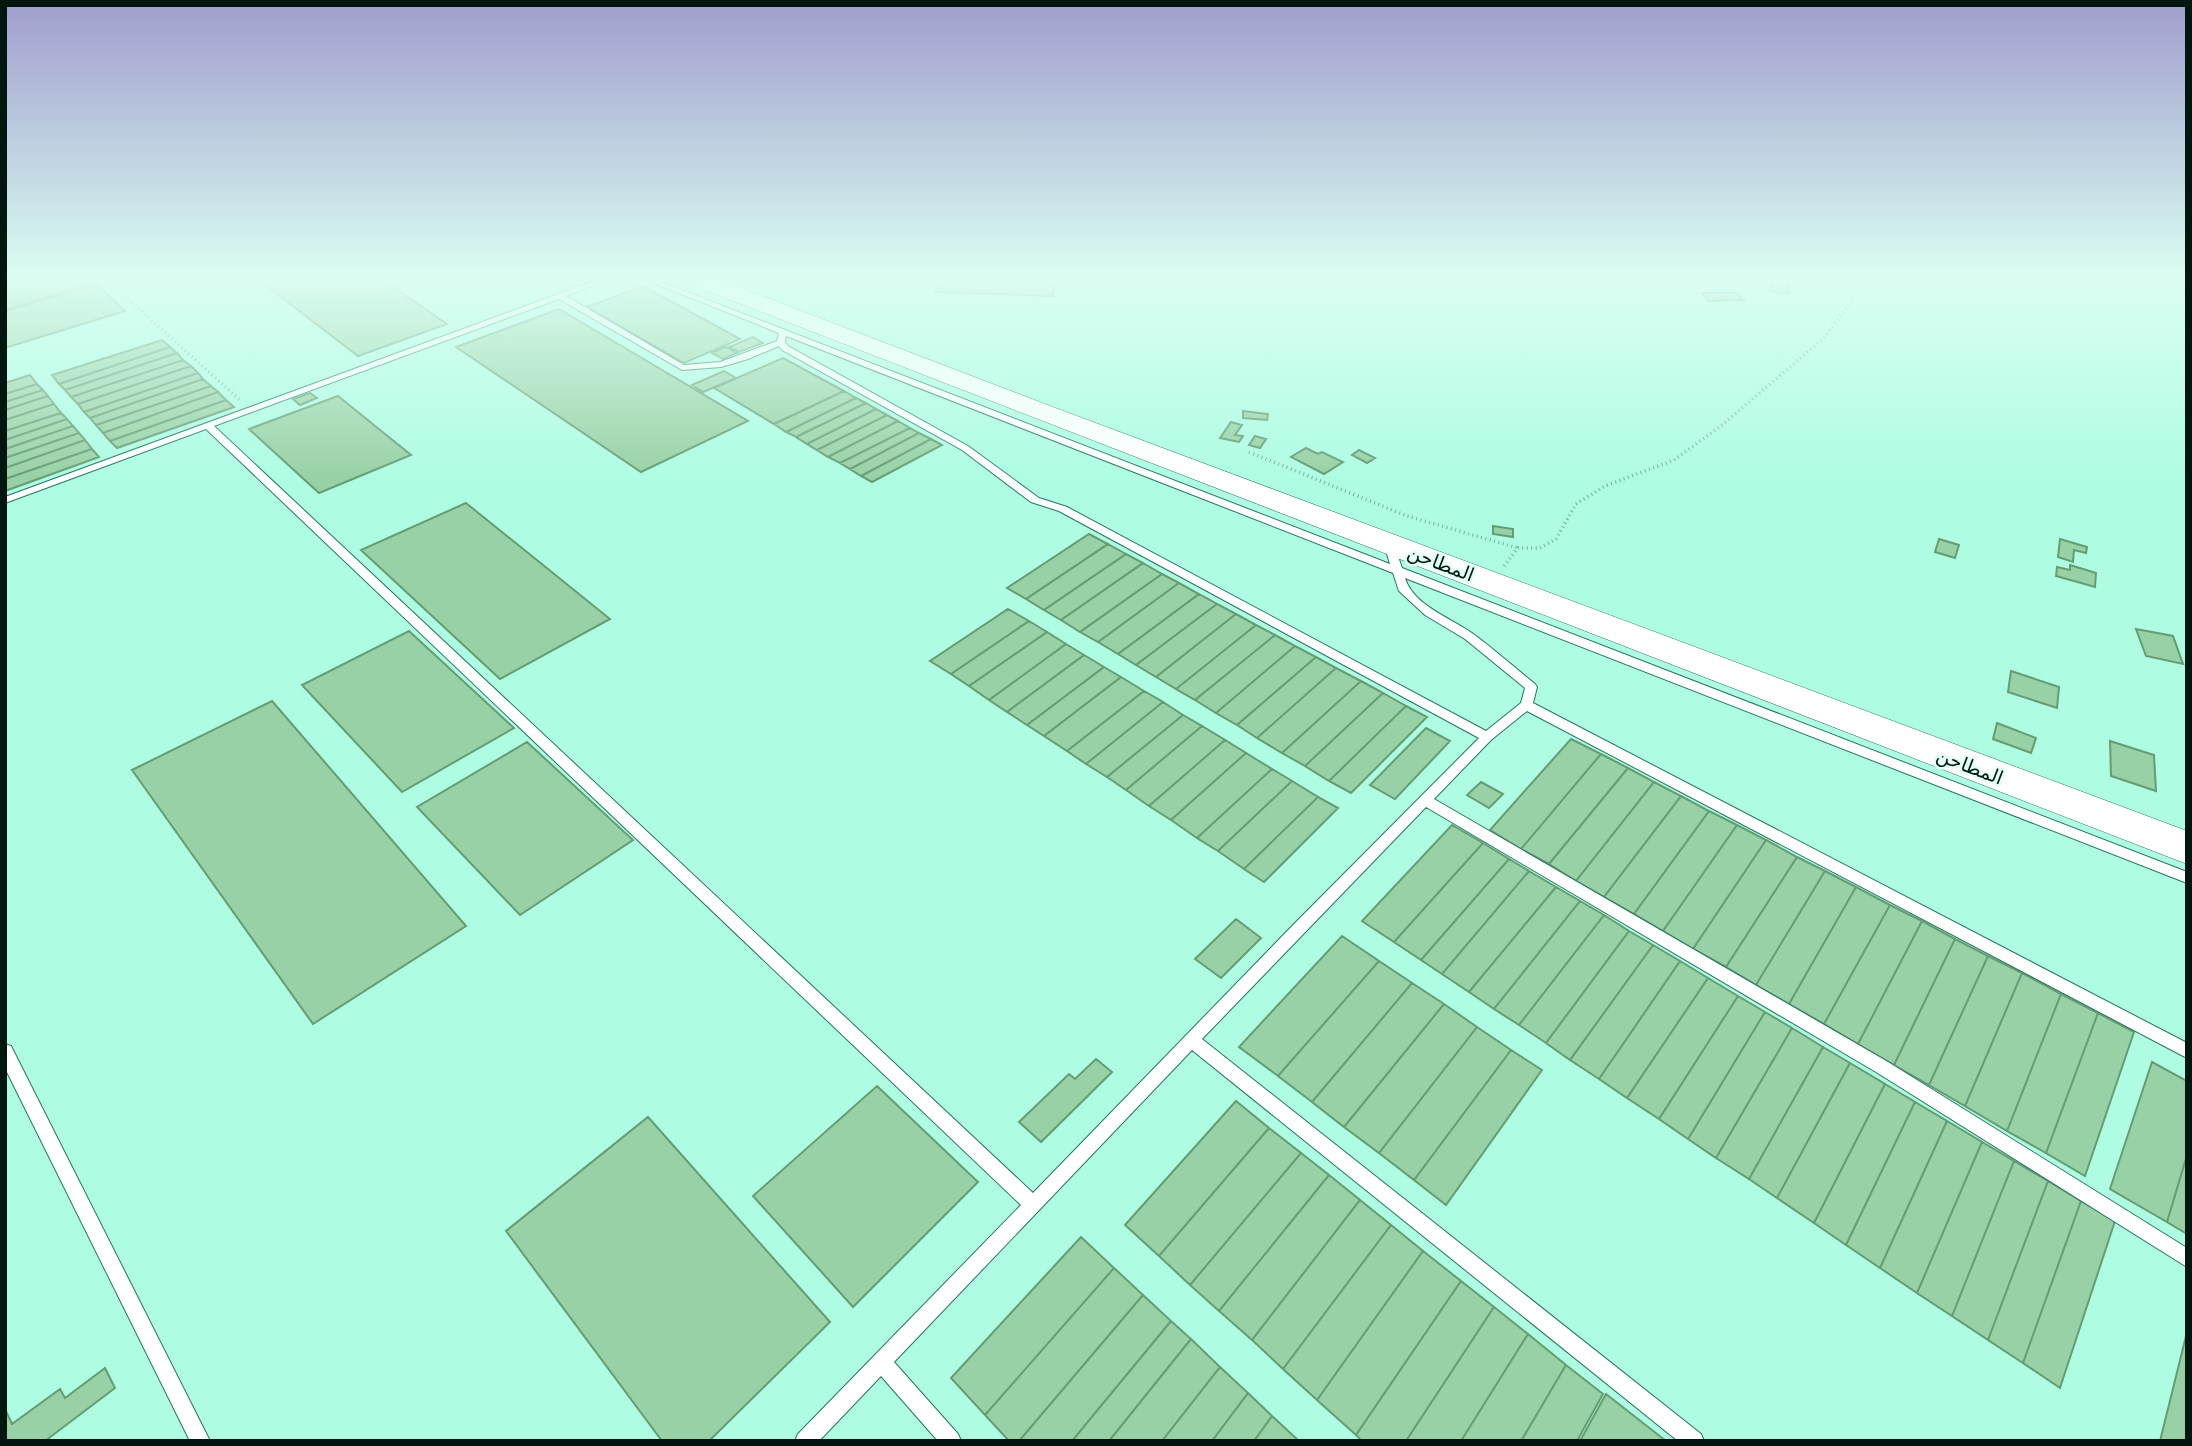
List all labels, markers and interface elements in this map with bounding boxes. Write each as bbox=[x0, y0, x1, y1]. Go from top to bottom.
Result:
street label: المطاحن bbox=[1404, 540, 1477, 587]
street label: المطاحن bbox=[1933, 743, 2006, 790]

